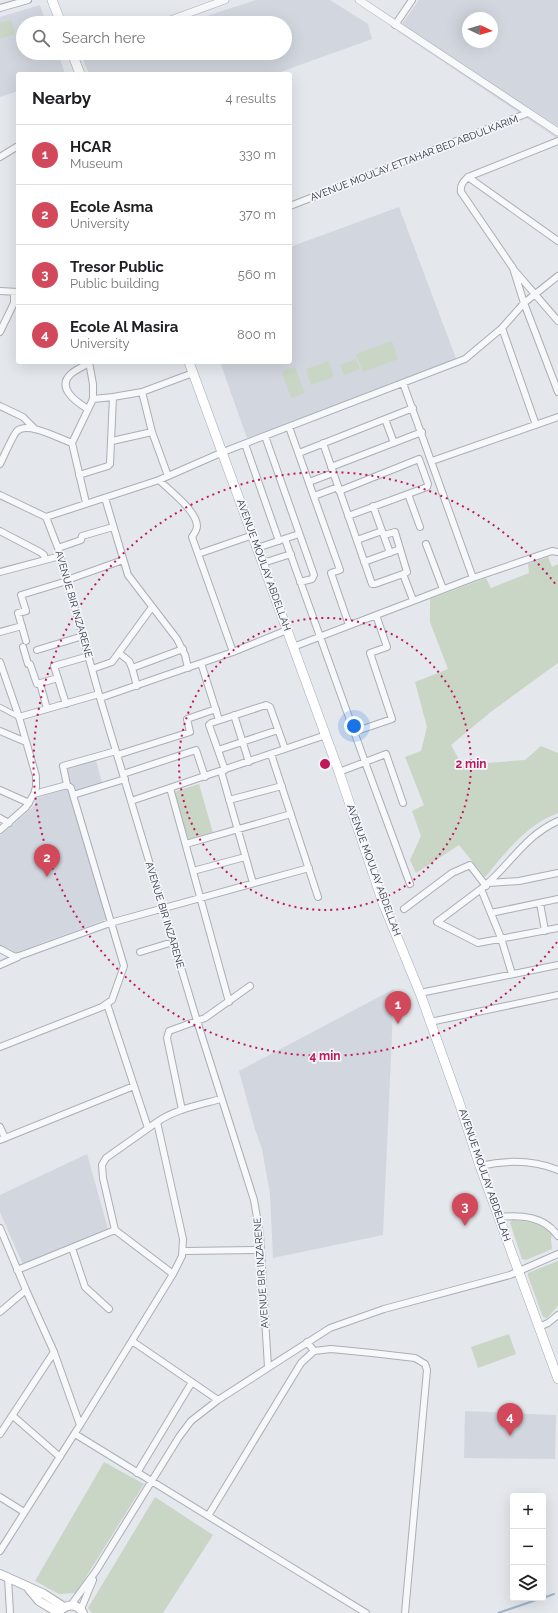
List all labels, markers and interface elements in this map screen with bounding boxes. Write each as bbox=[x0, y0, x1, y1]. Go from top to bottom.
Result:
north arrow bbox=[462, 12, 498, 48]
search box bbox=[16, 16, 292, 60]
icon: search bbox=[30, 27, 52, 49]
text: Search here bbox=[62, 29, 145, 47]
text: Nearby bbox=[32, 88, 91, 108]
text: 4 results bbox=[225, 91, 276, 106]
street label: AVENUE MOULAY ETTAHAR BED ABDULKARIM bbox=[308, 113, 520, 203]
text: HCAR bbox=[70, 138, 111, 156]
text: 1 bbox=[42, 147, 48, 162]
text: 330 m bbox=[239, 147, 276, 162]
text: Museum bbox=[70, 156, 123, 171]
text: Ecole Asma bbox=[70, 198, 153, 216]
text: 2 bbox=[41, 207, 49, 222]
text: 370 m bbox=[239, 207, 276, 222]
text: University bbox=[70, 216, 130, 231]
text: Tresor Public bbox=[70, 258, 164, 276]
text: 3 bbox=[41, 267, 49, 282]
text: 560 m bbox=[238, 267, 276, 282]
text: Public building bbox=[70, 276, 159, 291]
text: Ecole Al Masira bbox=[70, 318, 178, 336]
text: 4 bbox=[41, 327, 49, 342]
text: 800 m bbox=[237, 327, 276, 342]
text: University bbox=[70, 336, 130, 351]
street label: AVENUE MOULAY ABDELLAH bbox=[235, 498, 293, 632]
street label: AVENUE BIR INZARENE bbox=[53, 549, 95, 659]
your location bbox=[344, 716, 364, 736]
centre of rings bbox=[318, 757, 332, 771]
text: 2 min bbox=[455, 757, 487, 771]
street label: AVENUE MOULAY ABDELLAH bbox=[345, 803, 403, 937]
pin: 2 bbox=[34, 844, 60, 877]
street label: AVENUE BIR INZARENE bbox=[144, 860, 186, 970]
pin: 1 bbox=[385, 991, 411, 1024]
text: 4 min bbox=[309, 1049, 341, 1063]
street label: AVENUE MOULAY ABDELLAH bbox=[457, 1107, 513, 1243]
pin: 3 bbox=[452, 1193, 478, 1226]
street label: AVENUE BIR INZARENE bbox=[252, 1217, 270, 1329]
pin: 4 bbox=[497, 1403, 523, 1436]
map controls bbox=[510, 1493, 546, 1601]
button: + bbox=[510, 1493, 546, 1529]
button: − bbox=[510, 1529, 546, 1565]
button: layers bbox=[510, 1565, 546, 1601]

